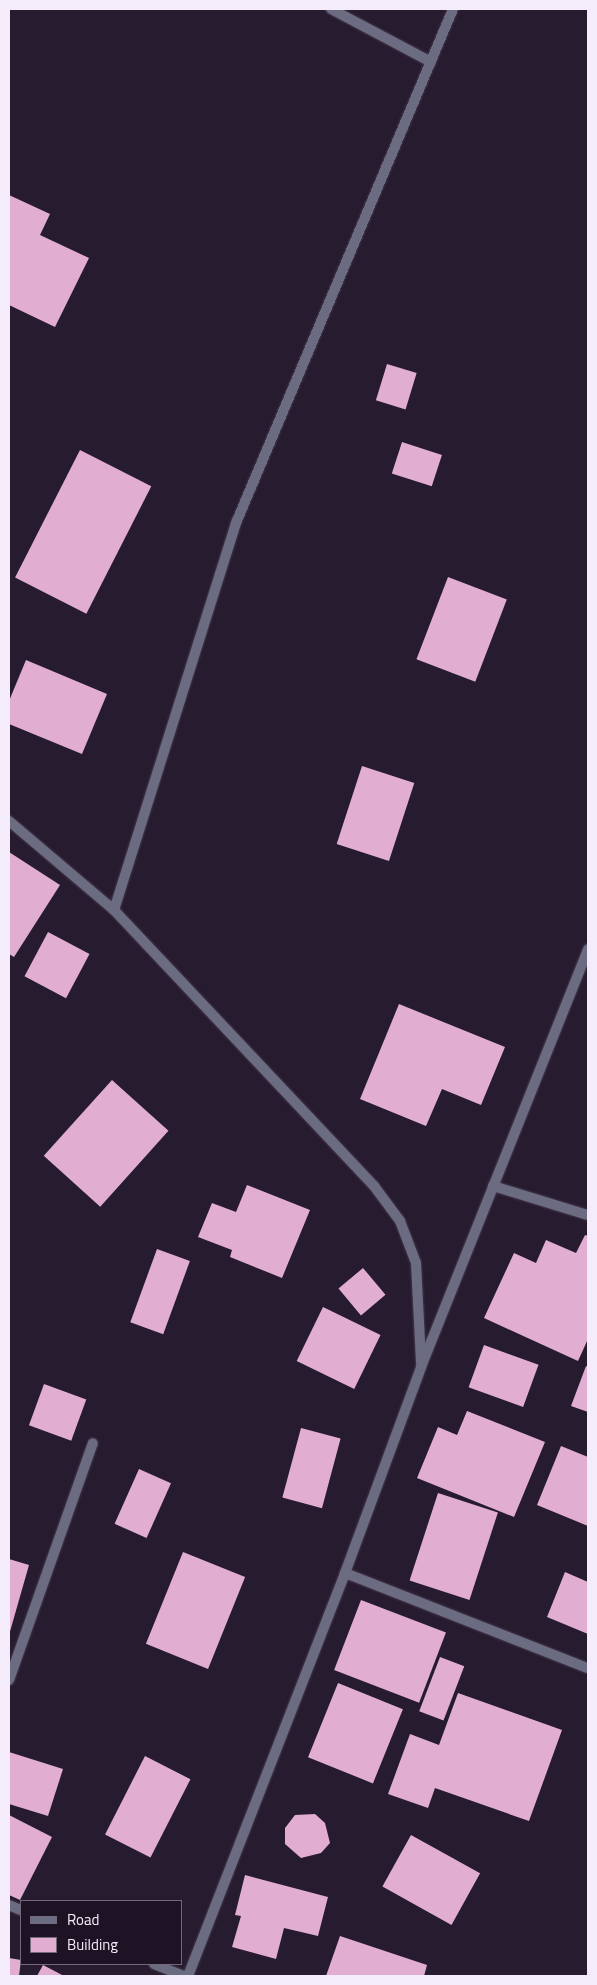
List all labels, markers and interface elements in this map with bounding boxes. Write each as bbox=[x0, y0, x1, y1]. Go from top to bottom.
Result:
legend bbox=[20, 1900, 182, 1965]
text: Road bbox=[67, 1908, 99, 1931]
text: Building bbox=[67, 1933, 118, 1956]

